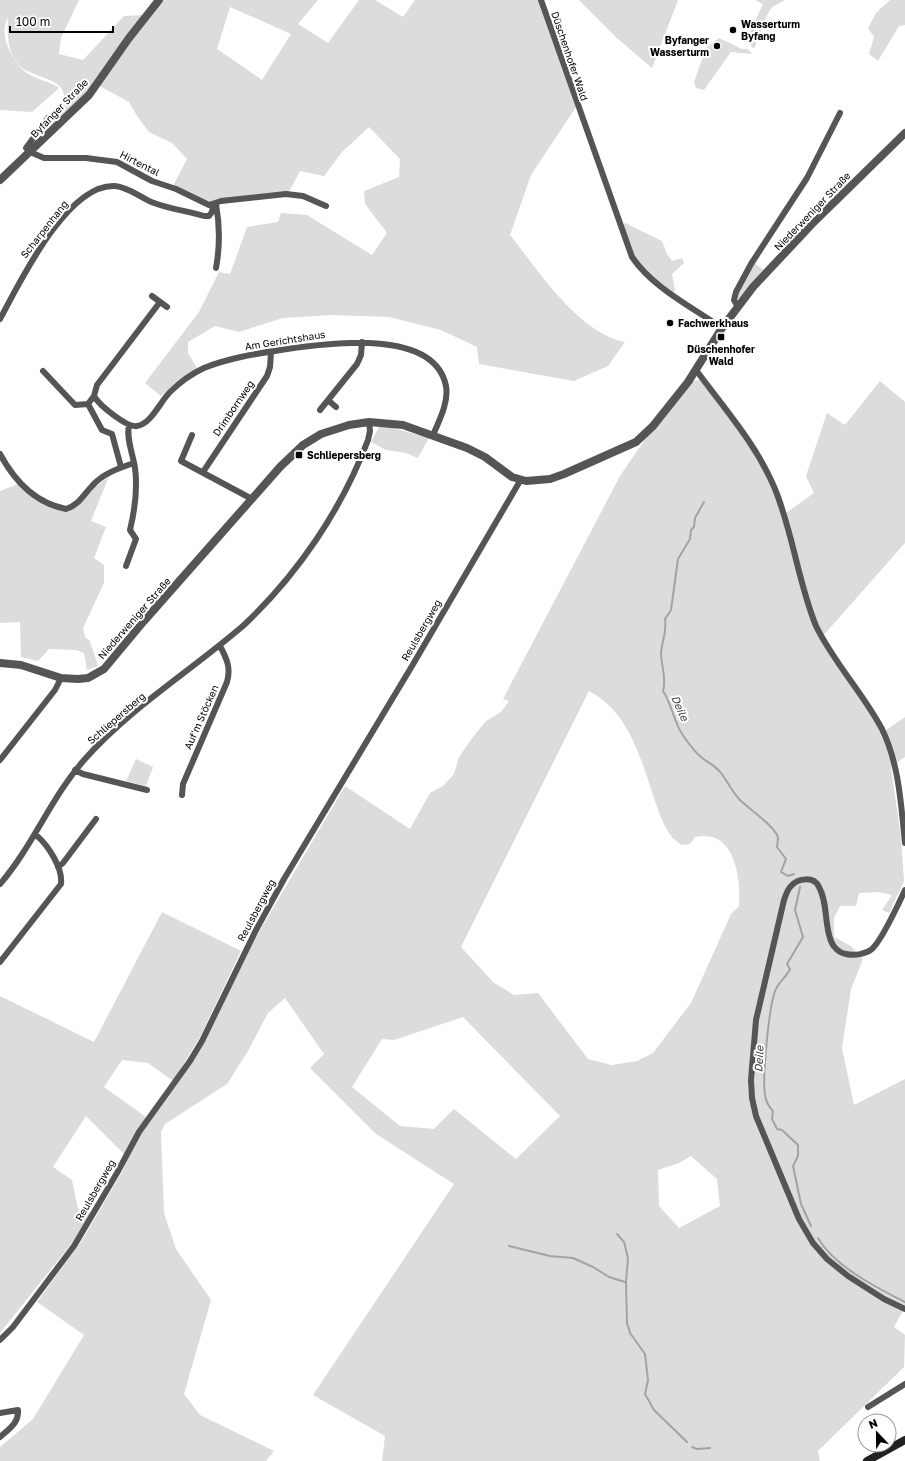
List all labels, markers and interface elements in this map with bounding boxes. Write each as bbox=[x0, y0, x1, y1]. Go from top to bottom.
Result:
scale bar bbox=[10, 8, 113, 34]
street label: Düschenhofer Wald bbox=[549, 10, 591, 102]
text: 100 m bbox=[16, 14, 50, 29]
place label: Wasserturm Byfang bbox=[741, 18, 800, 42]
marker: Wasserturm Byfang bbox=[728, 25, 738, 35]
place label: Byfanger Wasserturm bbox=[650, 34, 709, 58]
marker: Byfanger Wasserturm bbox=[712, 41, 722, 51]
street label: Byfanger Straße bbox=[28, 76, 90, 140]
street label: Hirtental bbox=[118, 148, 162, 178]
street label: Niederweniger Straße bbox=[771, 169, 853, 253]
street label: Scharpenhang bbox=[18, 198, 70, 260]
place label: Fachwerkhaus bbox=[678, 317, 749, 329]
marker: Fachwerkhaus bbox=[665, 318, 675, 328]
street label: Am Gerichtshaus bbox=[244, 328, 326, 352]
marker: Düschenhofer Wald bbox=[716, 332, 726, 342]
place label: Düschenhofer Wald bbox=[687, 343, 755, 367]
street label: Drimbornweg bbox=[210, 378, 256, 438]
place label: Schliepersberg bbox=[307, 449, 381, 461]
marker: Schliepersberg bbox=[294, 450, 304, 460]
street label: Niederweniger Straße bbox=[95, 575, 173, 661]
street label: Reulsbergweg bbox=[399, 597, 443, 663]
street label: Auf'm Stöcken bbox=[181, 683, 221, 751]
street label: Schliepersberg bbox=[85, 690, 147, 746]
water label: Deile bbox=[669, 693, 693, 724]
street label: Reulsbergweg bbox=[235, 877, 277, 943]
water label: Deile bbox=[751, 1044, 766, 1073]
street label: Reulsbergweg bbox=[73, 1157, 117, 1223]
north arrow bbox=[857, 1413, 897, 1453]
text: N bbox=[867, 1416, 879, 1431]

